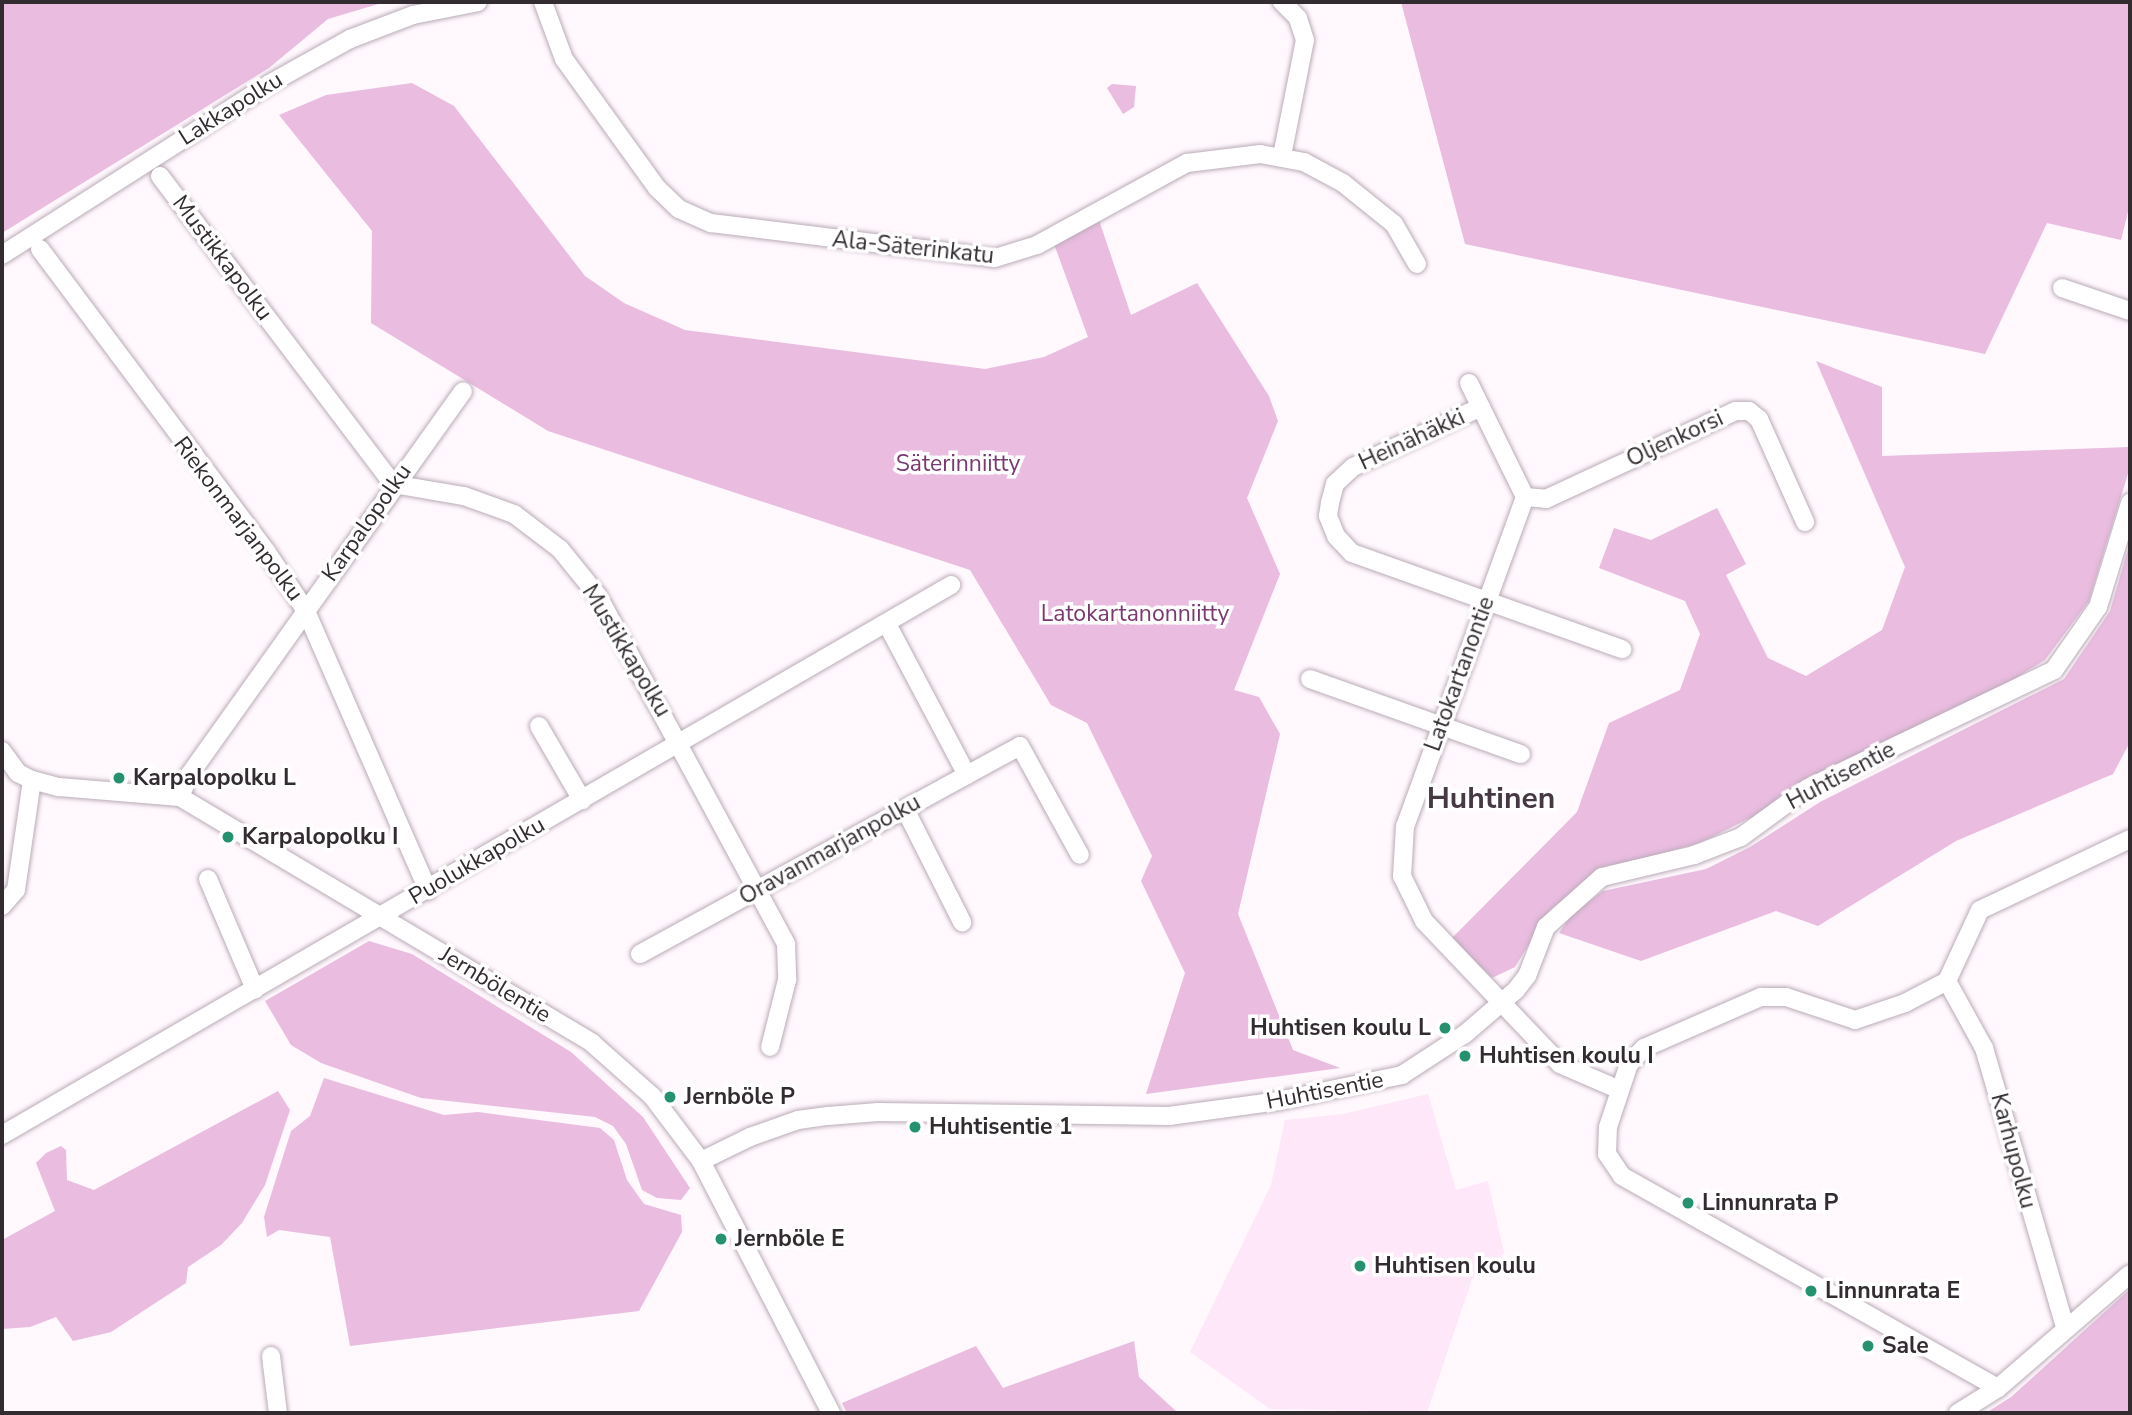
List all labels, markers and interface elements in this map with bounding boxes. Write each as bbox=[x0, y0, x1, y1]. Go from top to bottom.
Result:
street label: Lakkapolku bbox=[174, 66, 288, 152]
street label: Mustikkapolku bbox=[166, 190, 278, 326]
street label: Ala-Säterinkatu bbox=[831, 226, 995, 270]
street label: Heinähäkki bbox=[1355, 403, 1469, 477]
street label: Oljenkorsi bbox=[1622, 405, 1728, 473]
street label: Riekonmarjanpolku bbox=[167, 432, 309, 606]
park label: Säterinniitty bbox=[896, 450, 1020, 478]
street label: Karpalopolku bbox=[316, 459, 418, 587]
street label: Mustikkapolku bbox=[576, 580, 676, 722]
street label: Latokartanontie bbox=[1419, 593, 1501, 755]
park label: Latokartanonniitty bbox=[1041, 600, 1229, 628]
street label: Huhtisentie bbox=[1782, 736, 1900, 816]
place label: Karpalopolku L bbox=[133, 764, 296, 792]
marker: Karpalopolku L bbox=[111, 770, 127, 786]
district label: Huhtinen bbox=[1427, 781, 1555, 817]
street label: Oravanmarjanpolku bbox=[735, 789, 925, 911]
street label: Puolukkapolku bbox=[404, 811, 550, 911]
place label: Karpalopolku I bbox=[242, 823, 398, 851]
marker: Karpalopolku I bbox=[220, 829, 236, 845]
street label: Jernbölentie bbox=[434, 941, 556, 1029]
place label: Huhtisen koulu L bbox=[1250, 1014, 1431, 1042]
marker: Huhtisen koulu L bbox=[1437, 1020, 1453, 1036]
place label: Huhtisen koulu I bbox=[1479, 1042, 1654, 1070]
marker: Huhtisen koulu I bbox=[1457, 1048, 1473, 1064]
street label: Huhtisentie bbox=[1264, 1066, 1386, 1116]
place label: Jernböle P bbox=[684, 1083, 795, 1111]
marker: Jernböle P bbox=[662, 1089, 678, 1105]
street label: Karhupolku bbox=[1984, 1090, 2042, 1212]
place label: Huhtisentie 1 bbox=[929, 1113, 1073, 1141]
marker: Huhtisentie 1 bbox=[907, 1119, 923, 1135]
place label: Linnunrata P bbox=[1702, 1189, 1839, 1217]
marker: Linnunrata P bbox=[1680, 1195, 1696, 1211]
place label: Jernböle E bbox=[735, 1225, 845, 1253]
marker: Jernböle E bbox=[713, 1231, 729, 1247]
place label: Huhtisen koulu bbox=[1374, 1252, 1536, 1280]
marker: Huhtisen koulu bbox=[1352, 1258, 1368, 1274]
place label: Linnunrata E bbox=[1825, 1277, 1960, 1305]
marker: Linnunrata E bbox=[1803, 1283, 1819, 1299]
place label: Sale bbox=[1882, 1332, 1929, 1360]
marker: Sale bbox=[1860, 1338, 1876, 1354]

